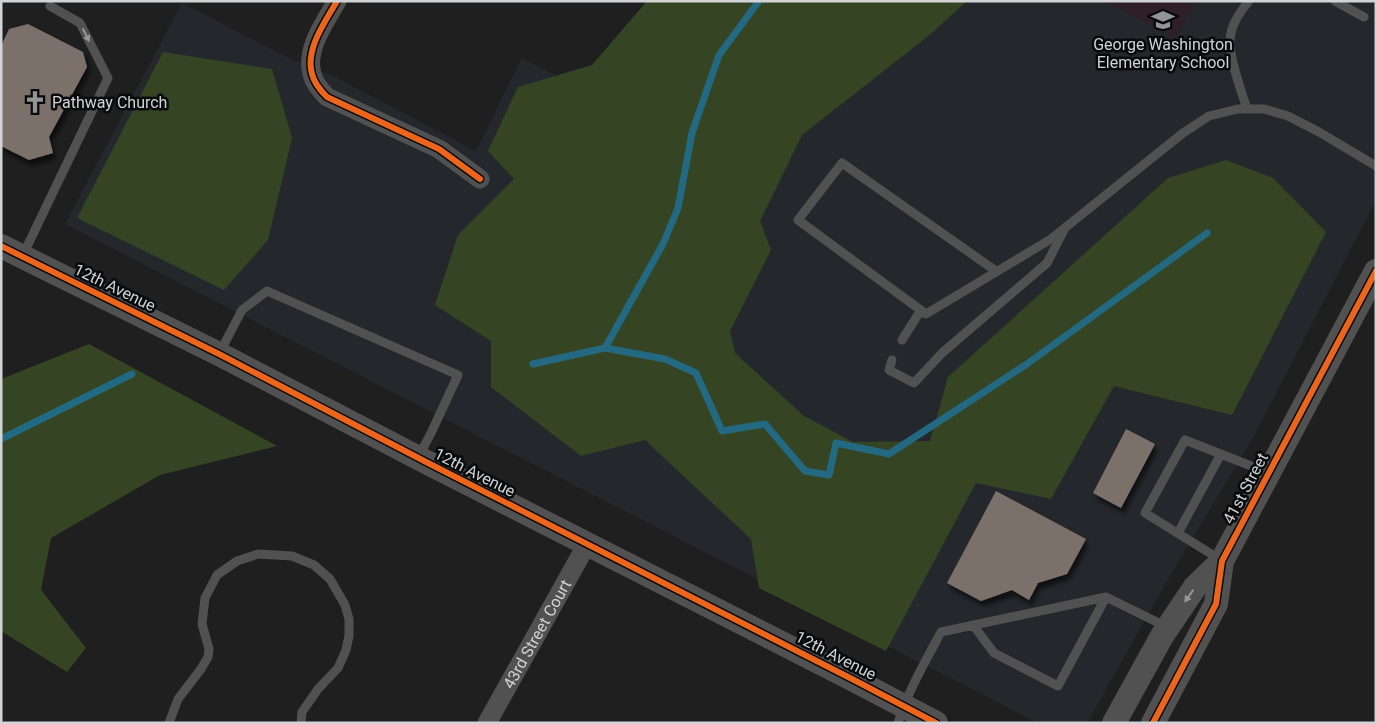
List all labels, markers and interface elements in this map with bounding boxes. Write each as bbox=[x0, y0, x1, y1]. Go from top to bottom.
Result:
school or university icon: George Washington Elementary School bbox=[1150, 7, 1176, 33]
one-way arrow bbox=[82, 28, 90, 42]
place label: George Washington Elementary School bbox=[1093, 35, 1233, 72]
church icon: Pathway Church bbox=[22, 89, 48, 115]
place label: Pathway Church bbox=[52, 93, 167, 112]
street label: 12th Avenue bbox=[71, 260, 159, 315]
street label: 12th Avenue bbox=[431, 444, 518, 501]
street label: 41st Street bbox=[1219, 449, 1272, 527]
street label: 43rd Street Court bbox=[499, 576, 575, 692]
one-way arrow bbox=[1184, 589, 1194, 603]
street label: 12th Avenue bbox=[792, 627, 879, 684]

